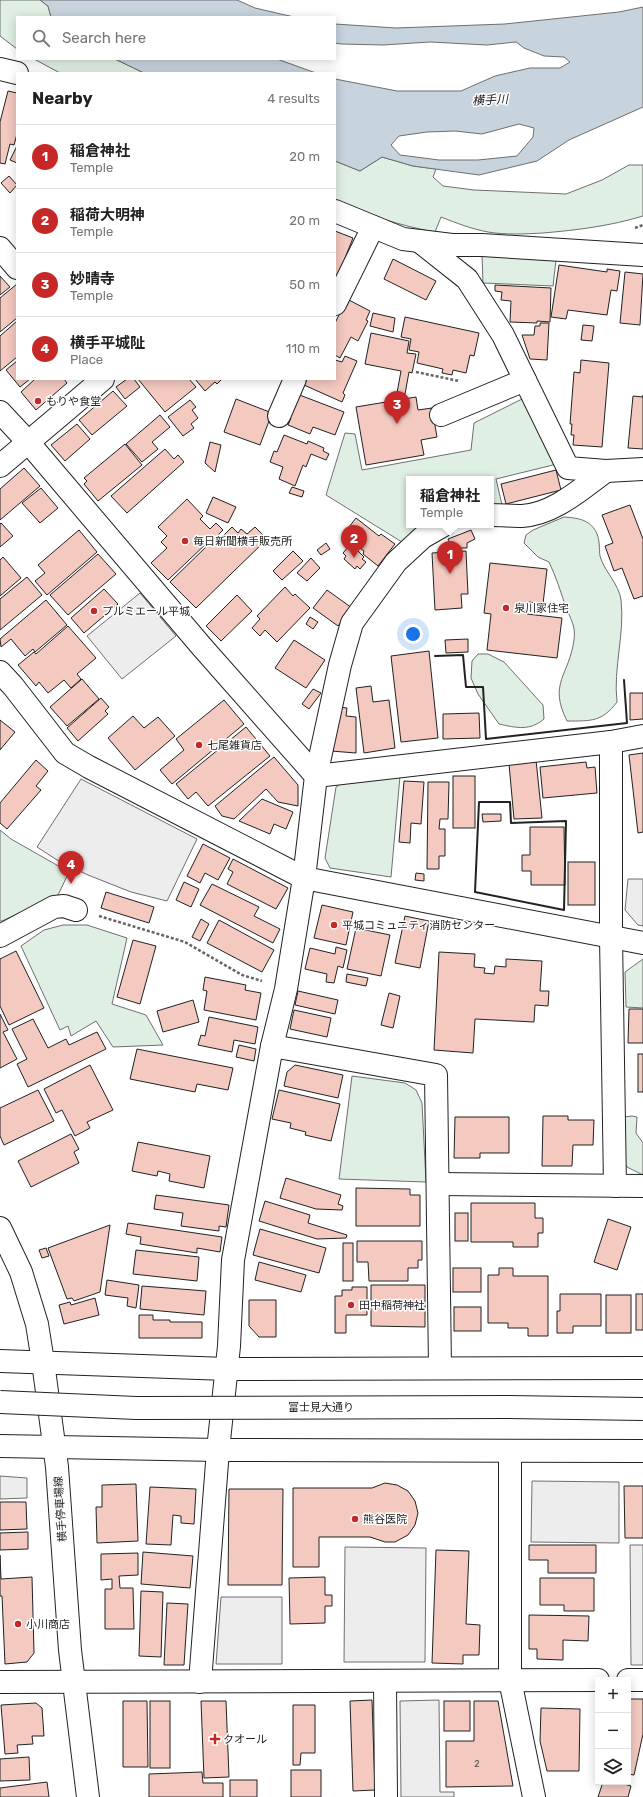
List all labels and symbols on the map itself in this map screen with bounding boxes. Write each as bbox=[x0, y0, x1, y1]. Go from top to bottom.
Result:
water label: 横手川 bbox=[472, 92, 510, 108]
pin: 3 bbox=[384, 391, 410, 424]
place label: もりや食堂 bbox=[46, 395, 101, 408]
marker: もりや食堂 bbox=[33, 396, 43, 406]
pin: 2 bbox=[341, 525, 367, 558]
place label: 毎日新聞横手販売所 bbox=[193, 535, 293, 548]
marker: 毎日新聞横手販売所 bbox=[180, 536, 190, 546]
pin: 1 bbox=[437, 541, 463, 574]
place label: 泉川家住宅 bbox=[514, 602, 569, 615]
marker: 泉川家住宅 bbox=[501, 603, 511, 613]
place label: プルミエール平城 bbox=[102, 605, 190, 618]
marker: プルミエール平城 bbox=[89, 606, 99, 616]
your location bbox=[403, 624, 423, 644]
place label: 七尾雑貨店 bbox=[207, 739, 262, 752]
marker: 七尾雑貨店 bbox=[194, 740, 204, 750]
pin: 4 bbox=[58, 851, 84, 884]
place label: 平城コミュニティ消防センター bbox=[342, 919, 495, 932]
marker: 平城コミュニティ消防センター bbox=[329, 920, 339, 930]
place label: 田中稲荷神社 bbox=[359, 1299, 425, 1312]
marker: 田中稲荷神社 bbox=[346, 1300, 356, 1310]
street label: 富士見大通り bbox=[288, 1401, 354, 1414]
street label: 横手停車場線 bbox=[52, 1476, 69, 1542]
place label: 熊谷医院 bbox=[363, 1513, 407, 1526]
marker: 熊谷医院 bbox=[350, 1514, 360, 1524]
place label: 小川商店 bbox=[26, 1618, 70, 1631]
marker: 小川商店 bbox=[13, 1619, 23, 1629]
place label: クオール bbox=[223, 1733, 267, 1746]
marker: クオール bbox=[210, 1734, 220, 1744]
house number: 2 bbox=[474, 1759, 480, 1769]

